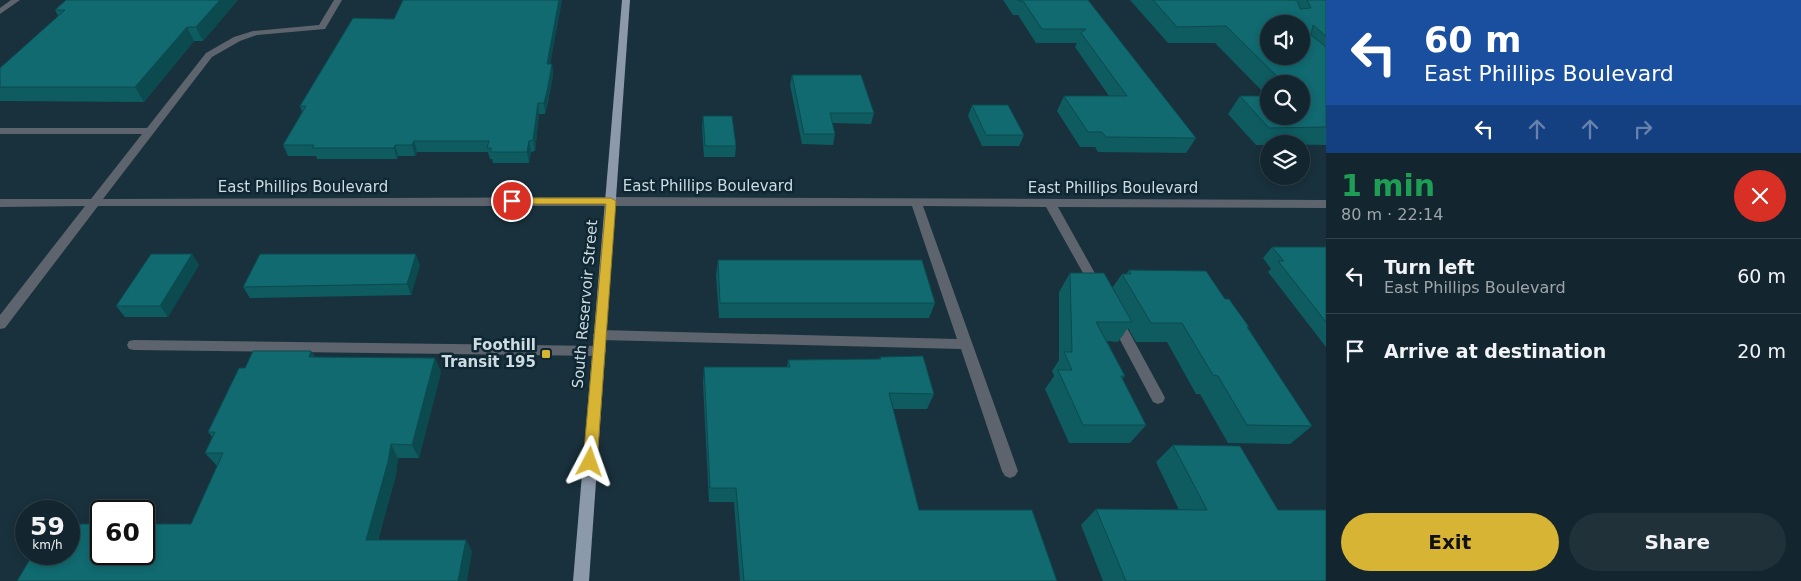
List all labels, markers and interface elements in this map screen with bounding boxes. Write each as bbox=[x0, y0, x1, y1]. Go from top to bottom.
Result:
map controls bbox=[1260, 15, 1310, 185]
button: sound bbox=[1260, 15, 1310, 65]
icon: left bbox=[1341, 20, 1406, 85]
text: 60 m bbox=[1424, 20, 1521, 60]
text: East Phillips Boulevard bbox=[1424, 61, 1674, 86]
button: search bbox=[1260, 75, 1310, 125]
icon: left bbox=[1470, 115, 1498, 143]
icon: ahead bbox=[1523, 115, 1551, 143]
icon: ahead bbox=[1576, 115, 1604, 143]
icon: right bbox=[1629, 115, 1657, 143]
button: layers bbox=[1260, 135, 1310, 185]
text: 1 min bbox=[1341, 168, 1435, 203]
button: close bbox=[1734, 170, 1786, 222]
street label: East Phillips Boulevard bbox=[623, 177, 793, 195]
street label: East Phillips Boulevard bbox=[218, 178, 388, 196]
street label: East Phillips Boulevard bbox=[1028, 179, 1198, 197]
pin bbox=[491, 180, 533, 222]
icon: arrive bbox=[498, 187, 526, 215]
text: 80 m · 22:14 bbox=[1341, 205, 1443, 224]
street label: South Reservoir Street bbox=[569, 219, 601, 389]
text: Turn left bbox=[1384, 256, 1475, 278]
icon: left bbox=[1341, 262, 1369, 290]
text: 60 m bbox=[1737, 265, 1786, 287]
text: East Phillips Boulevard bbox=[1384, 278, 1566, 297]
place label: Foothill Transit 195 bbox=[441, 336, 536, 371]
icon: arrive bbox=[1341, 337, 1369, 365]
text: Arrive at destination bbox=[1384, 340, 1606, 362]
text: 20 m bbox=[1737, 340, 1786, 362]
marker: Foothill Transit 195 bbox=[540, 348, 552, 360]
position arrow bbox=[563, 435, 615, 487]
speed limit sign: 60 bbox=[90, 500, 155, 565]
text: 59 bbox=[30, 512, 65, 541]
button: Exit bbox=[1341, 513, 1559, 571]
button: Share bbox=[1569, 513, 1786, 571]
text: km/h bbox=[32, 538, 63, 552]

